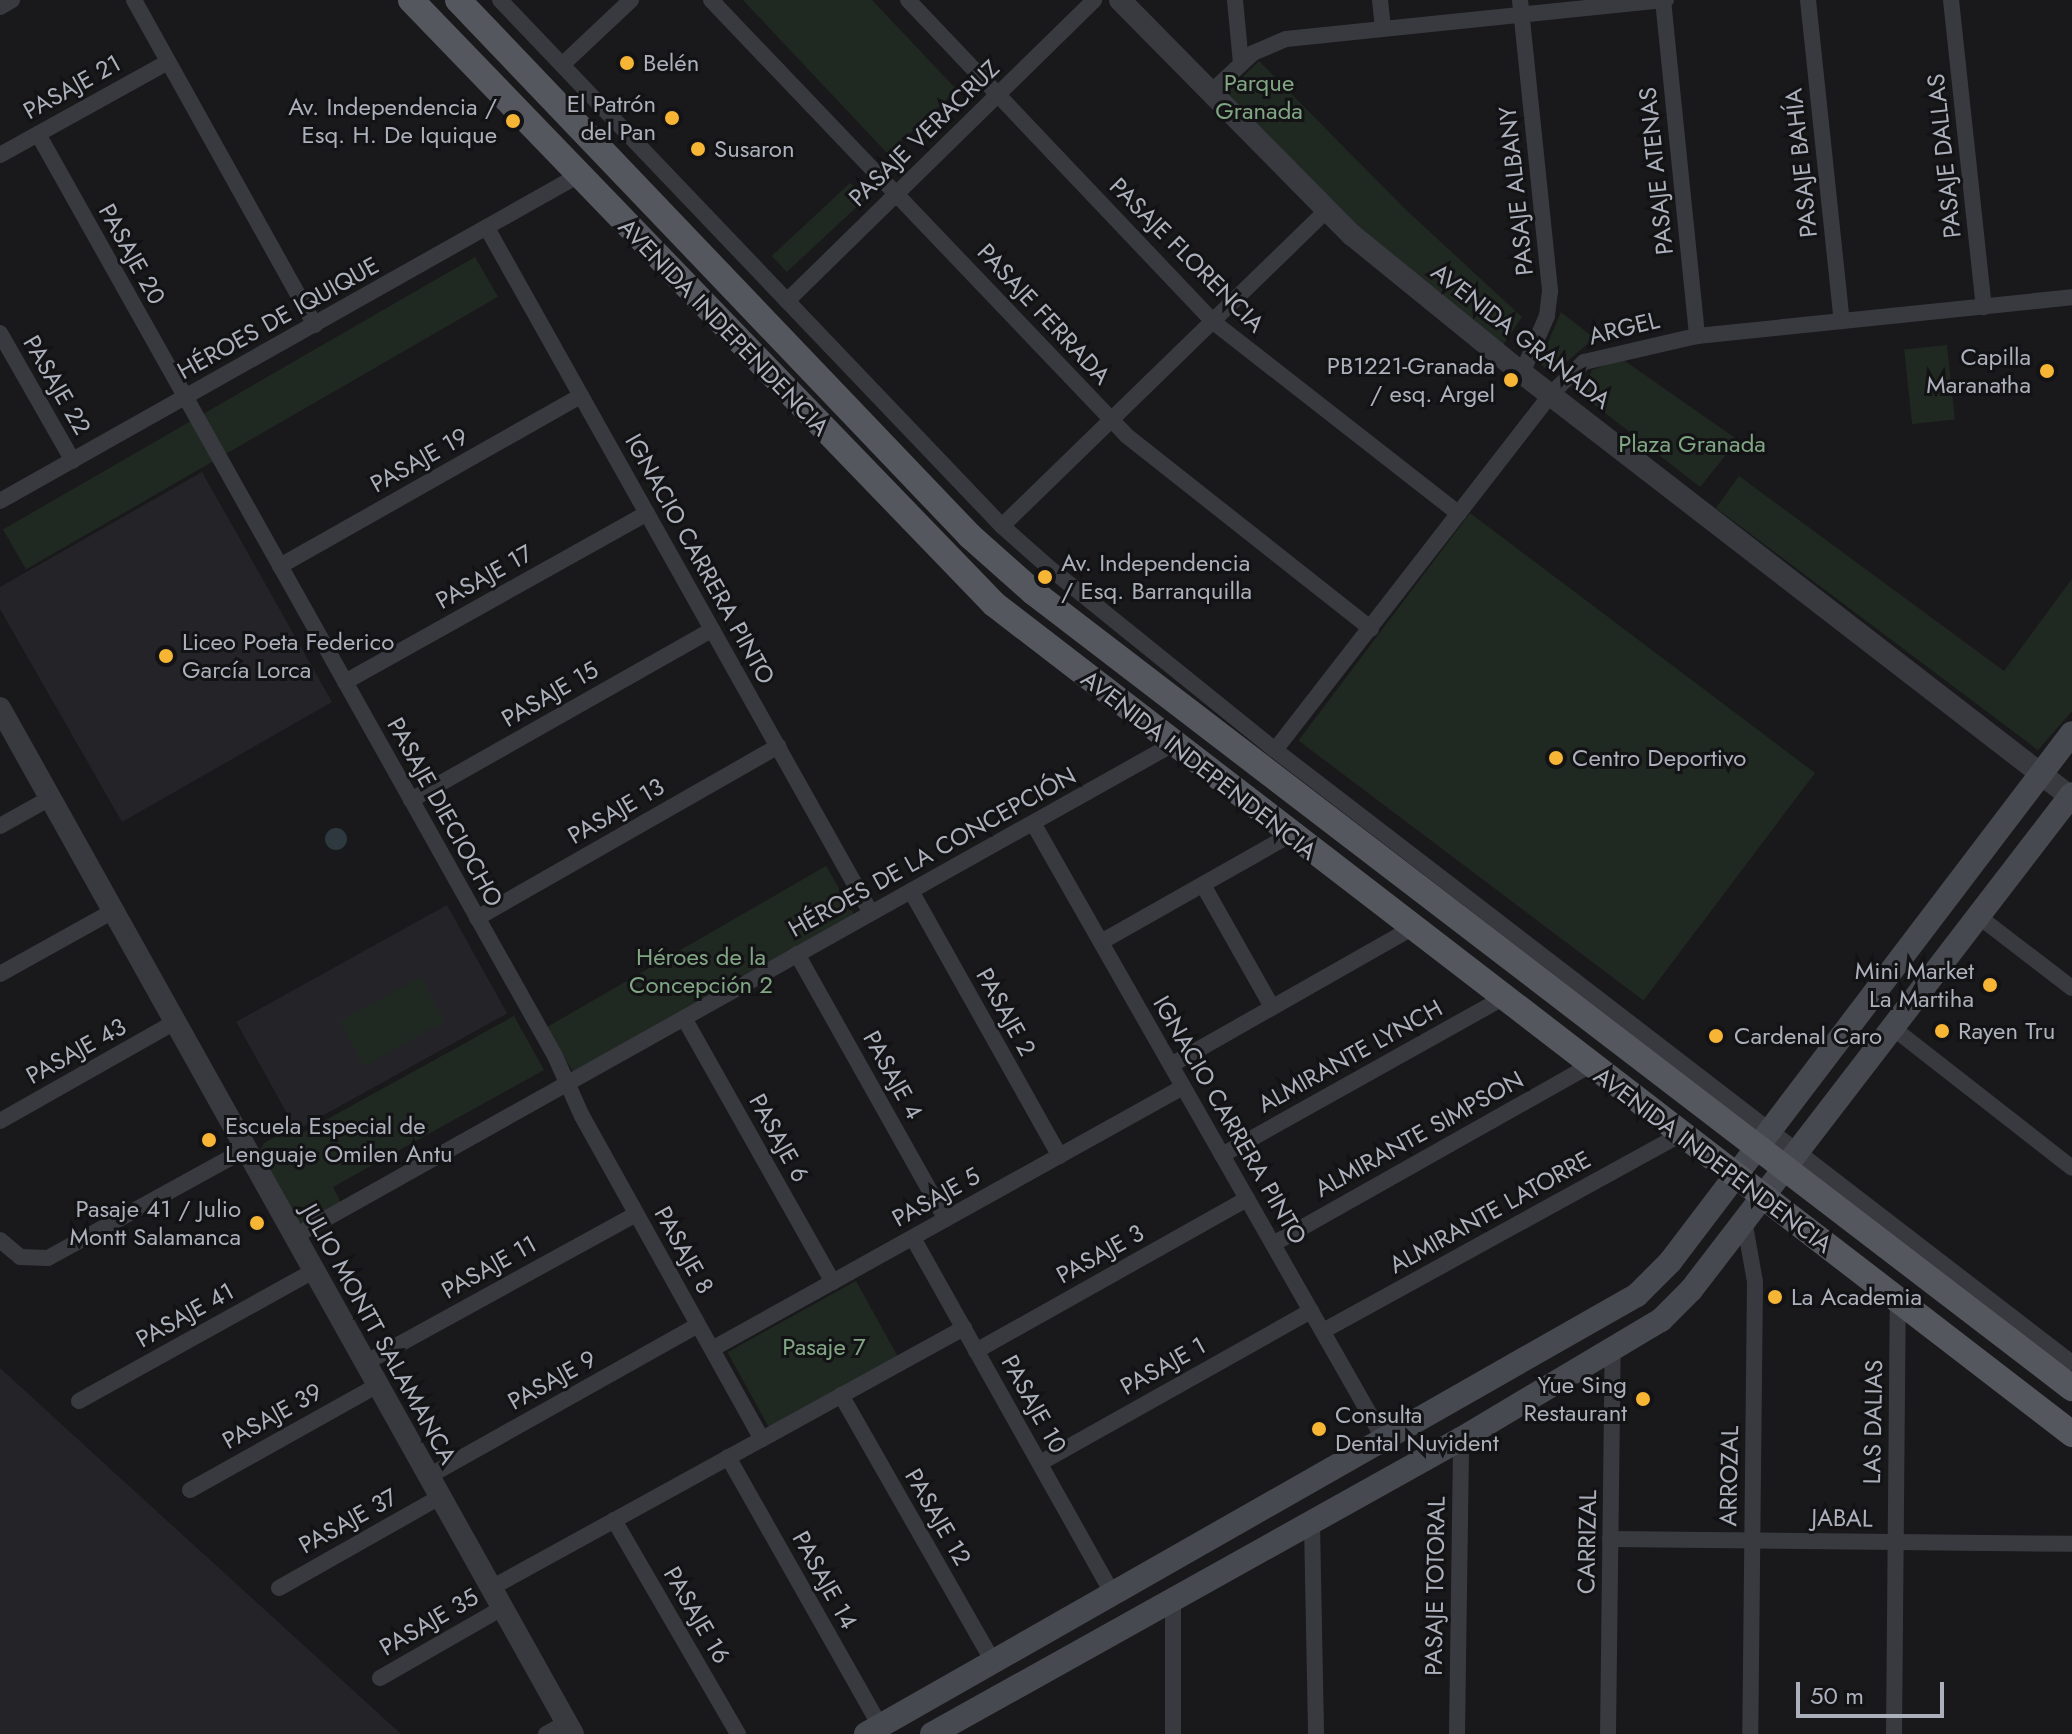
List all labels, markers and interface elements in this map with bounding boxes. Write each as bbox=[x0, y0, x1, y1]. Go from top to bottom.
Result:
street label: PASAJE 21 bbox=[18, 48, 126, 126]
place label: Belén bbox=[643, 49, 699, 77]
marker: Belén bbox=[618, 54, 636, 72]
street label: PASAJE VERACRUZ bbox=[843, 54, 1005, 212]
park label: Parque Granada bbox=[1215, 69, 1303, 125]
street label: PASAJE DALLAS bbox=[1921, 72, 1967, 240]
street label: PASAJE ATENAS bbox=[1633, 86, 1679, 256]
street label: PASAJE BAHÍA bbox=[1779, 87, 1823, 239]
place label: El Patrón del Pan bbox=[567, 90, 656, 146]
place label: Av. Independencia / Esq. H. De Iquique bbox=[288, 93, 497, 149]
street label: PASAJE ALBANY bbox=[1493, 105, 1539, 277]
marker: El Patrón del Pan bbox=[663, 109, 681, 127]
marker: Av. Independencia / Esq. H. De Iquique bbox=[504, 112, 522, 130]
place label: Susaron bbox=[714, 135, 795, 163]
marker: Susaron bbox=[689, 140, 707, 158]
street label: PASAJE FLORENCIA bbox=[1104, 172, 1270, 338]
street label: PASAJE 20 bbox=[93, 199, 171, 309]
street label: AVENIDA INDEPENDENCIA bbox=[613, 212, 835, 442]
street label: PASAJE FERRADA bbox=[971, 238, 1117, 390]
street label: HÉROES DE IQUIQUE bbox=[172, 251, 384, 385]
street label: AVENIDA GRANADA bbox=[1426, 257, 1616, 415]
street label: ARGEL bbox=[1586, 305, 1662, 351]
street label: PASAJE 22 bbox=[17, 330, 97, 440]
place label: Capilla Maranatha bbox=[1926, 343, 2031, 399]
place label: PB1221-Granada / esq. Argel bbox=[1327, 352, 1495, 408]
marker: Capilla Maranatha bbox=[2038, 362, 2056, 380]
marker: PB1221-Granada / esq. Argel bbox=[1502, 371, 1520, 389]
street label: PASAJE 19 bbox=[365, 421, 473, 499]
street label: IGNACIO CARRERA PINTO bbox=[619, 429, 781, 689]
park label: Plaza Granada bbox=[1618, 430, 1766, 458]
street label: PASAJE 17 bbox=[431, 539, 537, 615]
place label: Av. Independencia / Esq. Barranquilla bbox=[1061, 549, 1252, 605]
marker: Av. Independencia / Esq. Barranquilla bbox=[1036, 568, 1054, 586]
place label: Liceo Poeta Federico García Lorca bbox=[182, 628, 394, 684]
marker: Liceo Poeta Federico García Lorca bbox=[157, 647, 175, 665]
street label: PASAJE 15 bbox=[497, 655, 603, 733]
street label: AVENIDA INDEPENDENCIA bbox=[1076, 664, 1322, 866]
street label: PASAJE DIECIOCHO bbox=[381, 712, 509, 912]
place label: Centro Deportivo bbox=[1572, 744, 1746, 772]
marker: Centro Deportivo bbox=[1547, 749, 1565, 767]
street label: HÉROES DE LA CONCEPCIÓN bbox=[783, 761, 1081, 943]
street label: PASAJE 13 bbox=[563, 772, 669, 850]
park label: Héroes de la Concepción 2 bbox=[629, 943, 773, 999]
place label: Mini Market La Martiha bbox=[1855, 957, 1974, 1013]
street label: PASAJE 2 bbox=[970, 963, 1042, 1061]
marker: Mini Market La Martiha bbox=[1981, 976, 1999, 994]
street label: IGNACIO CARRERA PINTO bbox=[1147, 991, 1313, 1249]
street label: ALMIRANTE LYNCH bbox=[1253, 993, 1447, 1119]
street label: PASAJE 43 bbox=[21, 1012, 131, 1090]
place label: Rayen Tru bbox=[1958, 1017, 2055, 1045]
place label: Cardenal Caro bbox=[1734, 1022, 1882, 1050]
marker: Rayen Tru bbox=[1933, 1022, 1951, 1040]
marker: Cardenal Caro bbox=[1705, 1025, 1727, 1047]
street label: PASAJE 4 bbox=[857, 1026, 929, 1124]
street label: AVENIDA INDEPENDENCIA bbox=[1588, 1061, 1838, 1259]
street label: ALMIRANTE SIMPSON bbox=[1310, 1065, 1528, 1203]
street label: PASAJE 6 bbox=[743, 1089, 815, 1187]
place label: Escuela Especial de Lenguaje Omilen Antu bbox=[225, 1112, 453, 1168]
marker: Escuela Especial de Lenguaje Omilen Antu bbox=[200, 1131, 218, 1149]
street label: ALMIRANTE LATORRE bbox=[1384, 1145, 1596, 1279]
street label: PASAJE 5 bbox=[887, 1161, 985, 1233]
place label: Pasaje 41 / Julio Montt Salamanca bbox=[69, 1195, 241, 1251]
street label: JULIO MONTT SALAMANCA bbox=[295, 1199, 463, 1469]
street label: PASAJE 8 bbox=[648, 1201, 720, 1299]
marker: Pasaje 41 / Julio Montt Salamanca bbox=[248, 1214, 266, 1232]
street label: PASAJE 3 bbox=[1051, 1218, 1149, 1290]
street label: PASAJE 11 bbox=[437, 1229, 541, 1305]
street label: PASAJE 41 bbox=[131, 1276, 239, 1354]
place label: La Academia bbox=[1791, 1283, 1922, 1311]
marker: La Academia bbox=[1766, 1288, 1784, 1306]
street label: PASAJE 1 bbox=[1115, 1331, 1211, 1401]
park label: Pasaje 7 bbox=[782, 1333, 866, 1361]
street label: PASAJE 9 bbox=[503, 1344, 601, 1416]
street label: PASAJE 10 bbox=[995, 1350, 1073, 1458]
street label: LAS DALIAS bbox=[1858, 1359, 1888, 1485]
place label: Yue Sing Restaurant bbox=[1523, 1371, 1627, 1427]
street label: PASAJE 39 bbox=[217, 1377, 327, 1455]
marker: Yue Sing Restaurant bbox=[1634, 1390, 1652, 1408]
place label: Consulta Dental Nuvident bbox=[1335, 1401, 1499, 1457]
marker: Consulta Dental Nuvident bbox=[1310, 1420, 1328, 1438]
street label: ARROZAL bbox=[1714, 1425, 1744, 1527]
street label: PASAJE 12 bbox=[899, 1464, 977, 1570]
street label: PASAJE 37 bbox=[294, 1482, 402, 1560]
street label: CARRIZAL bbox=[1572, 1490, 1602, 1594]
street label: PASAJE TOTORAL bbox=[1419, 1496, 1451, 1676]
street label: JABAL bbox=[1811, 1503, 1873, 1533]
street label: PASAJE 14 bbox=[786, 1526, 864, 1634]
street label: PASAJE 16 bbox=[658, 1561, 736, 1669]
street label: PASAJE 35 bbox=[375, 1582, 483, 1662]
scale bar bbox=[1800, 1666, 1948, 1716]
text: 50 m bbox=[1810, 1678, 1864, 1713]

